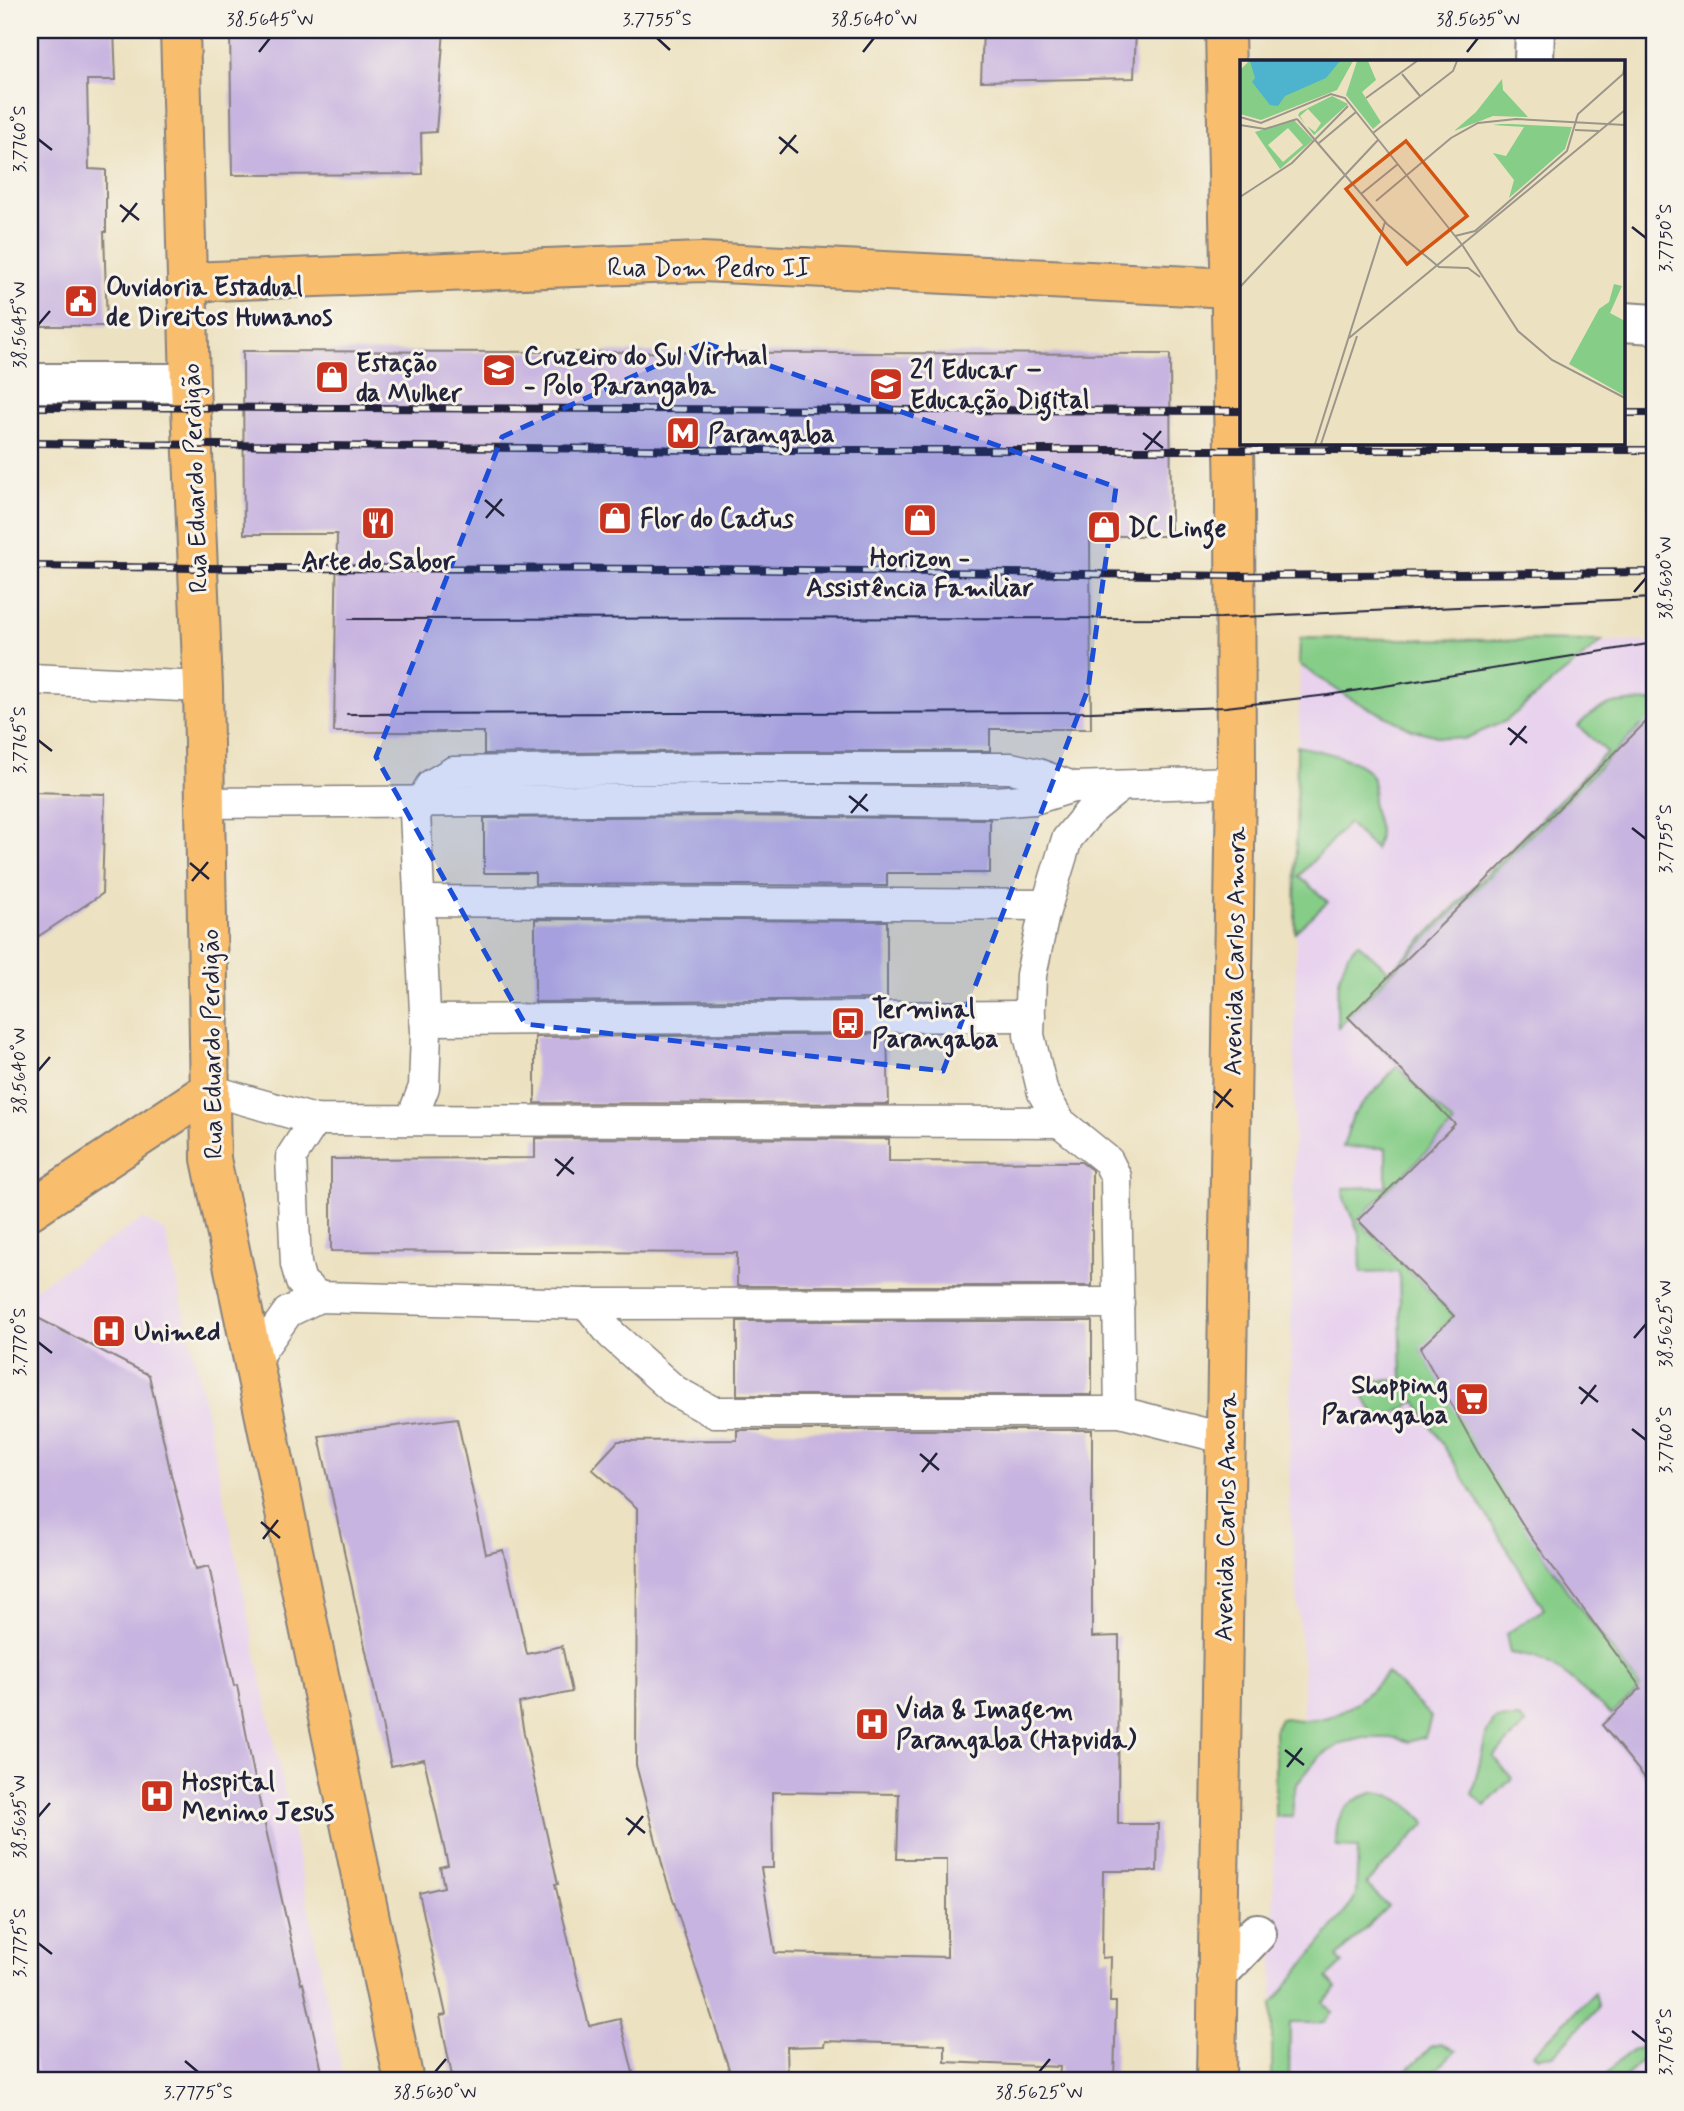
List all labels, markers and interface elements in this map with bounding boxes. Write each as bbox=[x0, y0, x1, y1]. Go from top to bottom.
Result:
text: 38.5645°W bbox=[227, 8, 313, 32]
text: 3.7755°S bbox=[622, 8, 692, 32]
text: 38.5640°W bbox=[831, 8, 917, 32]
text: 38.5635°W bbox=[1436, 8, 1520, 32]
inset map bbox=[1240, 60, 1624, 444]
text: 3.7760°S bbox=[8, 106, 32, 172]
text: 3.7750°S bbox=[1654, 204, 1678, 272]
street label: Rua Dom Pedro II bbox=[607, 252, 811, 286]
place label: Ouvidoria Estadual de Direitos Humanos bbox=[106, 271, 332, 335]
text: 38.5645°W bbox=[8, 282, 32, 368]
public building icon: Ouvidoria Estadual de Direitos Humanos bbox=[62, 282, 100, 320]
place label: Cruzeiro do Sul Virtual - Polo Parangaba bbox=[524, 340, 768, 407]
place label: Estação da Mulher bbox=[356, 347, 463, 411]
school or university icon: Cruzeiro do Sul Virtual - Polo Parangaba bbox=[480, 351, 518, 389]
place label: 21 Educar – Educação Digital bbox=[910, 354, 1089, 421]
shop icon: Estação da Mulher bbox=[313, 358, 351, 396]
street label: Rua Eduardo Perdigão bbox=[175, 362, 217, 594]
school or university icon: 21 Educar – Educação Digital bbox=[867, 365, 905, 403]
metro station icon: Parangaba bbox=[664, 414, 702, 452]
place label: Parangaba bbox=[708, 418, 835, 453]
shop icon: Flor do Cactus bbox=[596, 499, 634, 537]
shop icon: Horizon - Assistência Familiar bbox=[901, 501, 939, 539]
place label: Flor do Cactus bbox=[640, 503, 794, 537]
restaurant icon: Arte do Sabor bbox=[359, 504, 397, 542]
shop icon: DC Linge bbox=[1085, 508, 1123, 546]
place label: DC Linge bbox=[1128, 512, 1227, 549]
text: 38.5630°W bbox=[1654, 537, 1678, 619]
place label: Horizon - Assistência Familiar bbox=[806, 542, 1034, 606]
place label: Arte do Sabor bbox=[302, 545, 455, 579]
text: 3.7765°S bbox=[8, 706, 32, 774]
text: 3.7755°S bbox=[1654, 804, 1678, 874]
street label: Avenida Carlos Amora bbox=[1217, 826, 1255, 1076]
street label: Rua Eduardo Perdigão bbox=[194, 928, 232, 1159]
place label: Terminal Parangaba bbox=[872, 993, 999, 1058]
bus stop icon: Terminal Parangaba bbox=[829, 1004, 867, 1042]
text: 38.5640°W bbox=[8, 1028, 32, 1114]
text: 38.5625°W bbox=[1654, 1281, 1678, 1367]
text: 3.7770°S bbox=[8, 1308, 32, 1376]
hospital icon: Unimed bbox=[90, 1312, 128, 1350]
place label: Unimed bbox=[134, 1316, 221, 1350]
place label: Shopping Parangaba bbox=[1321, 1369, 1448, 1434]
supermarket icon: Shopping Parangaba bbox=[1453, 1380, 1491, 1418]
street label: Avenida Carlos Amora bbox=[1208, 1392, 1246, 1642]
text: 3.7760°S bbox=[1654, 1407, 1678, 1473]
place label: Vida & Imagem Parangaba (Hapvida) bbox=[896, 1694, 1137, 1759]
hospital icon: Vida & Imagem Parangaba (Hapvida) bbox=[853, 1705, 891, 1743]
place label: Hospital Menino Jesus bbox=[182, 1766, 334, 1830]
text: 38.5635°W bbox=[8, 1775, 32, 1859]
hospital icon: Hospital Menino Jesus bbox=[138, 1777, 176, 1815]
text: 3.7775°S bbox=[8, 1908, 32, 1978]
text: 3.7765°S bbox=[1654, 2008, 1678, 2076]
text: 3.7775°S bbox=[163, 2081, 233, 2105]
text: 38.5630°W bbox=[394, 2081, 476, 2105]
text: 38.5625°W bbox=[996, 2081, 1082, 2105]

